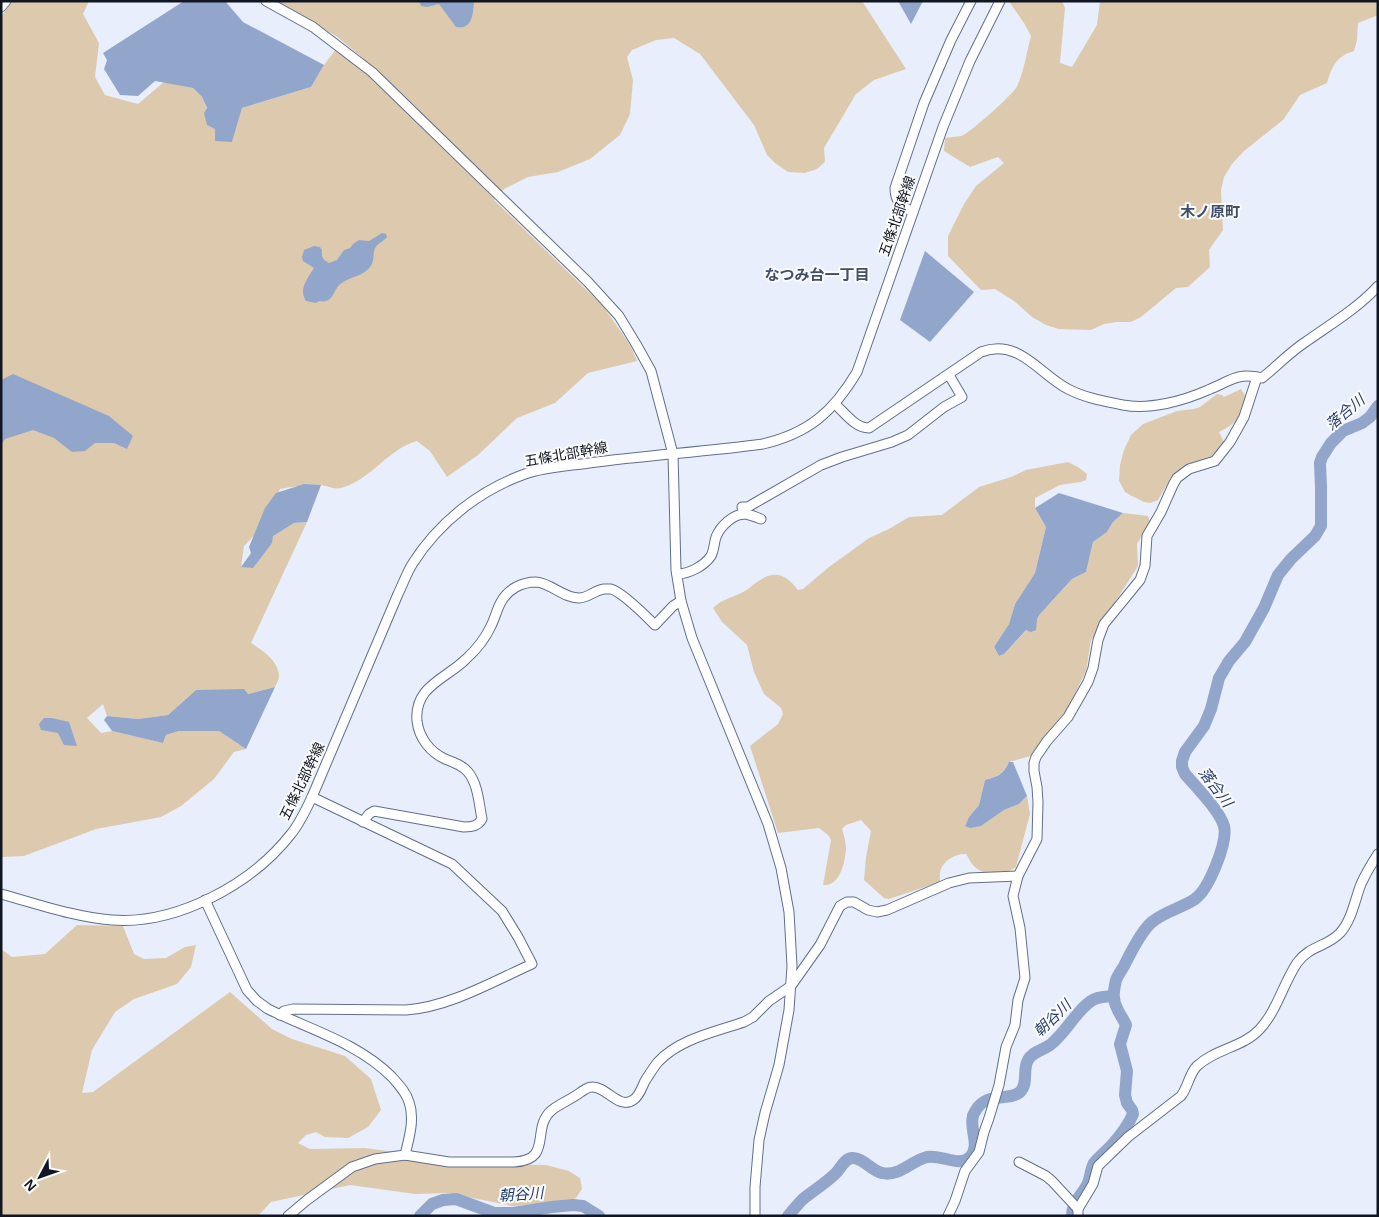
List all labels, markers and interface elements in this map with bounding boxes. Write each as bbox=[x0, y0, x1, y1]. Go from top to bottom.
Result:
street label: 五條北部幹線 bbox=[876, 174, 918, 258]
district label: 木ノ原町 bbox=[1180, 203, 1240, 220]
district label: なつみ台一丁目 bbox=[764, 266, 870, 283]
water label: 落合川 bbox=[1322, 390, 1369, 433]
street label: 五條北部幹線 bbox=[523, 439, 609, 469]
street label: 五條北部幹線 bbox=[276, 740, 328, 822]
water label: 落合川 bbox=[1196, 764, 1238, 812]
water label: 朝谷川 bbox=[1030, 995, 1076, 1040]
north arrow bbox=[15, 1152, 65, 1202]
text: N bbox=[21, 1176, 40, 1195]
water label: 朝谷川 bbox=[498, 1184, 546, 1204]

